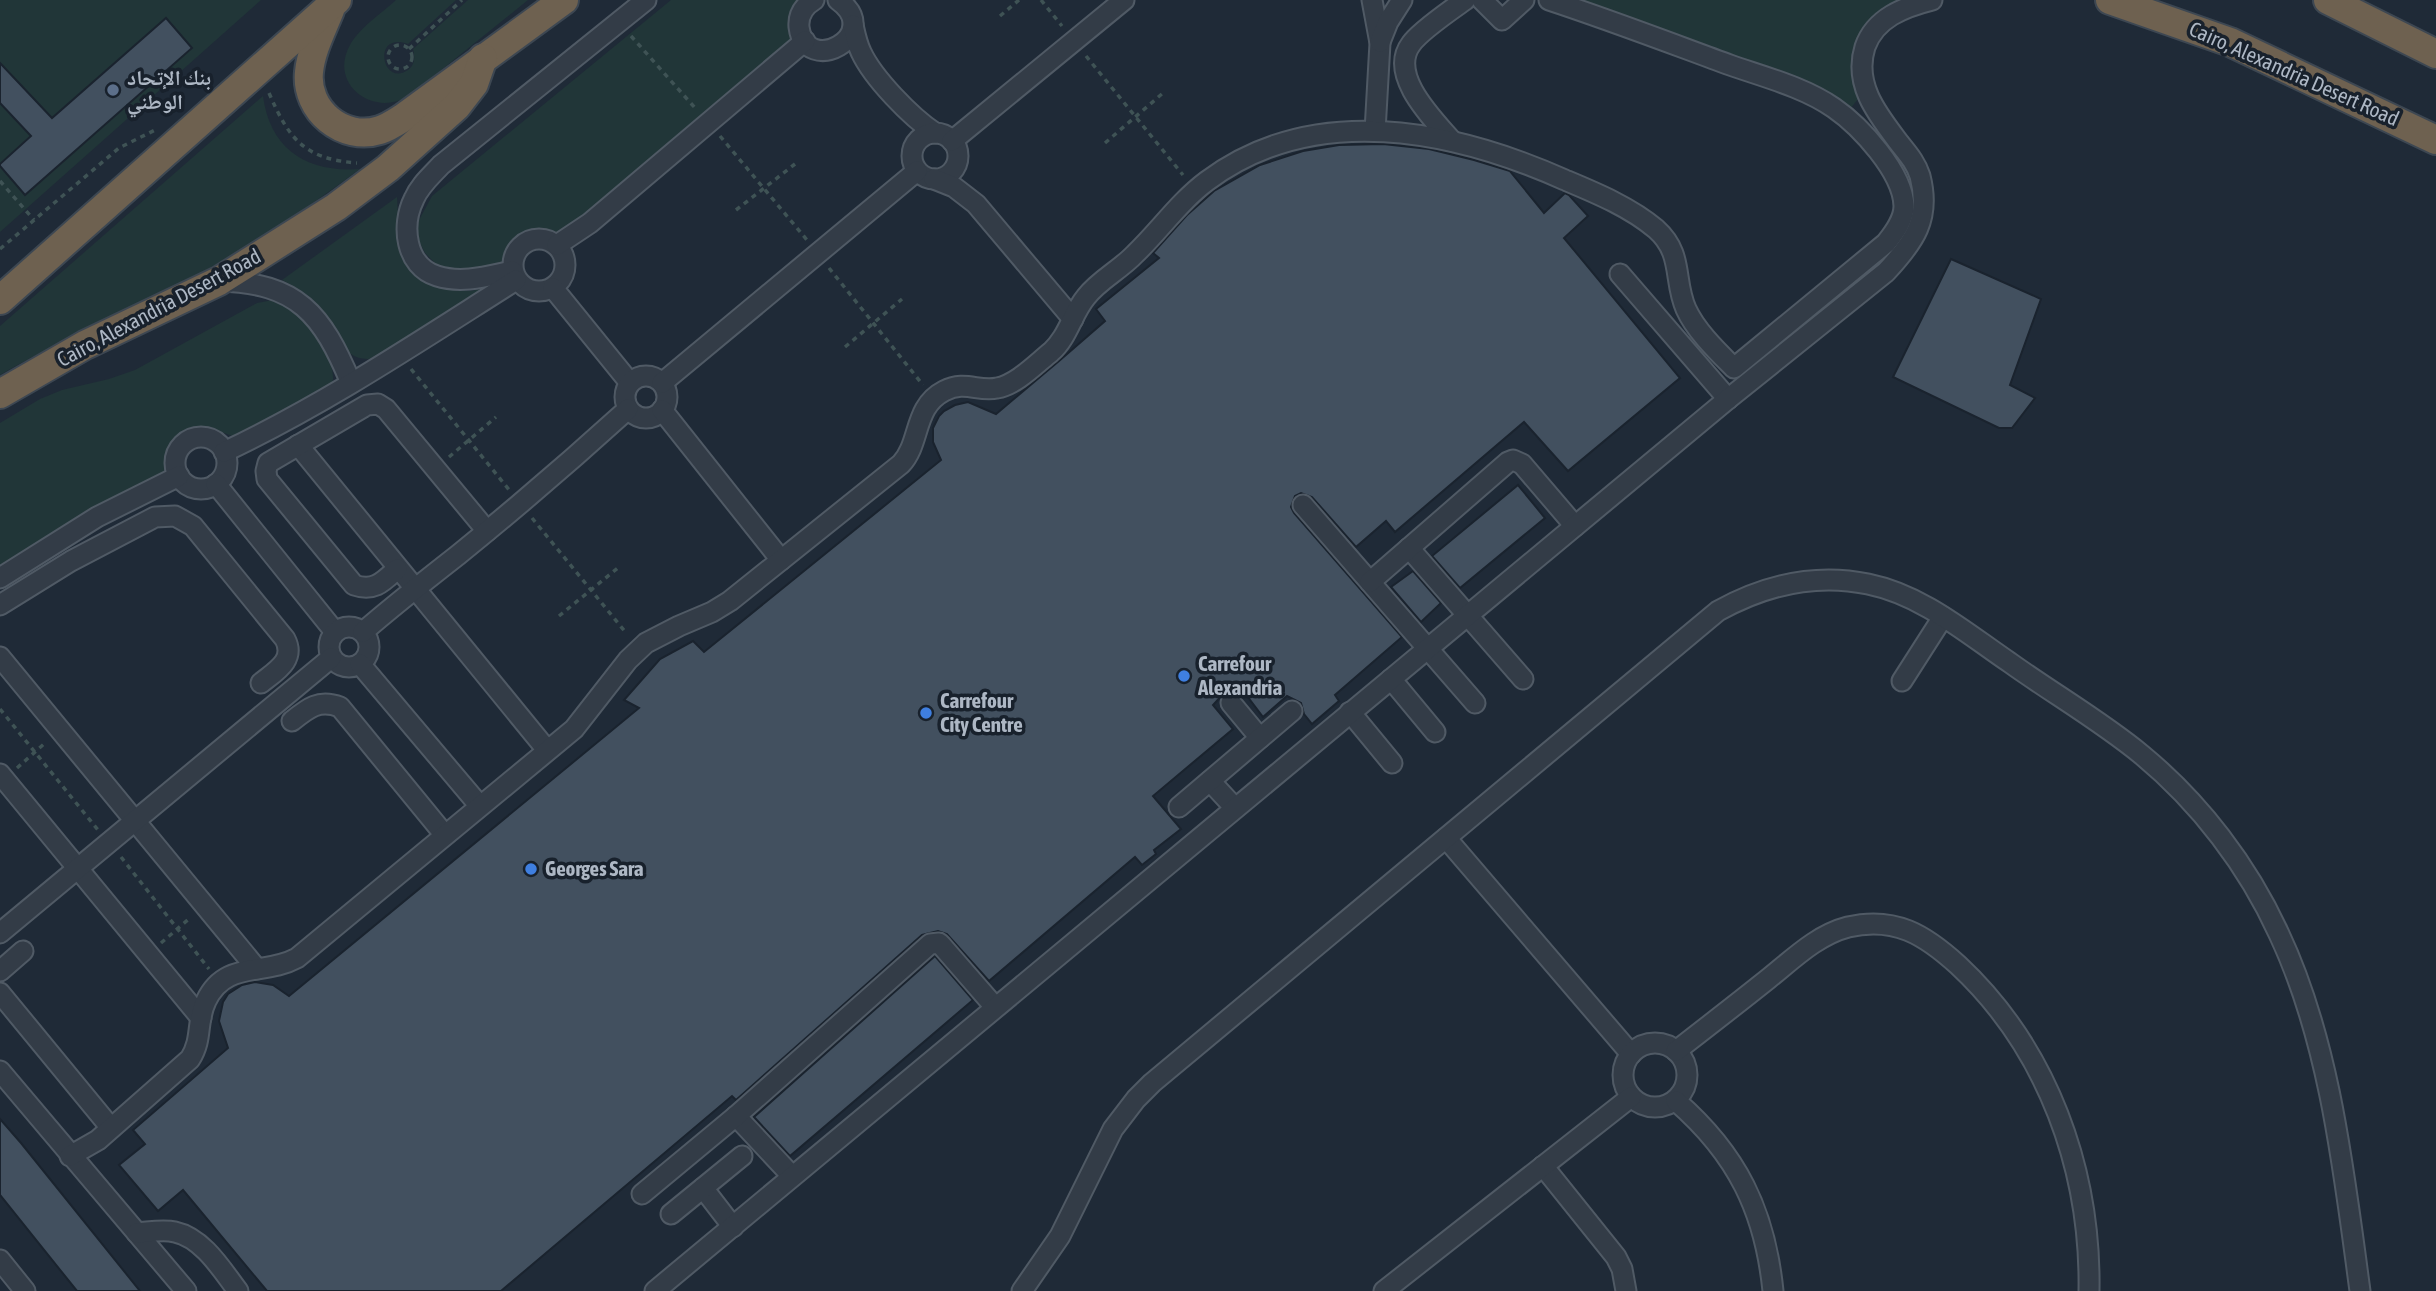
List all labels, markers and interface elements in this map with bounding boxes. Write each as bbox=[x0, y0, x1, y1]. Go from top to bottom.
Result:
street label: Cairo, Alexandria Desert Road bbox=[2186, 16, 2403, 130]
place label: بنك الإتحاد الوطني bbox=[127, 65, 211, 118]
marker: بنك الإتحاد الوطني bbox=[105, 82, 121, 98]
street label: Cairo, Alexandria Desert Road bbox=[53, 243, 264, 371]
place label: Carrefour Alexandria bbox=[1197, 651, 1282, 699]
marker: Carrefour Alexandria bbox=[1176, 668, 1192, 684]
place label: Carrefour City Centre bbox=[940, 688, 1023, 736]
marker: Carrefour City Centre bbox=[918, 705, 934, 721]
place label: Georges Sara bbox=[545, 856, 644, 880]
marker: Georges Sara bbox=[523, 861, 539, 877]

